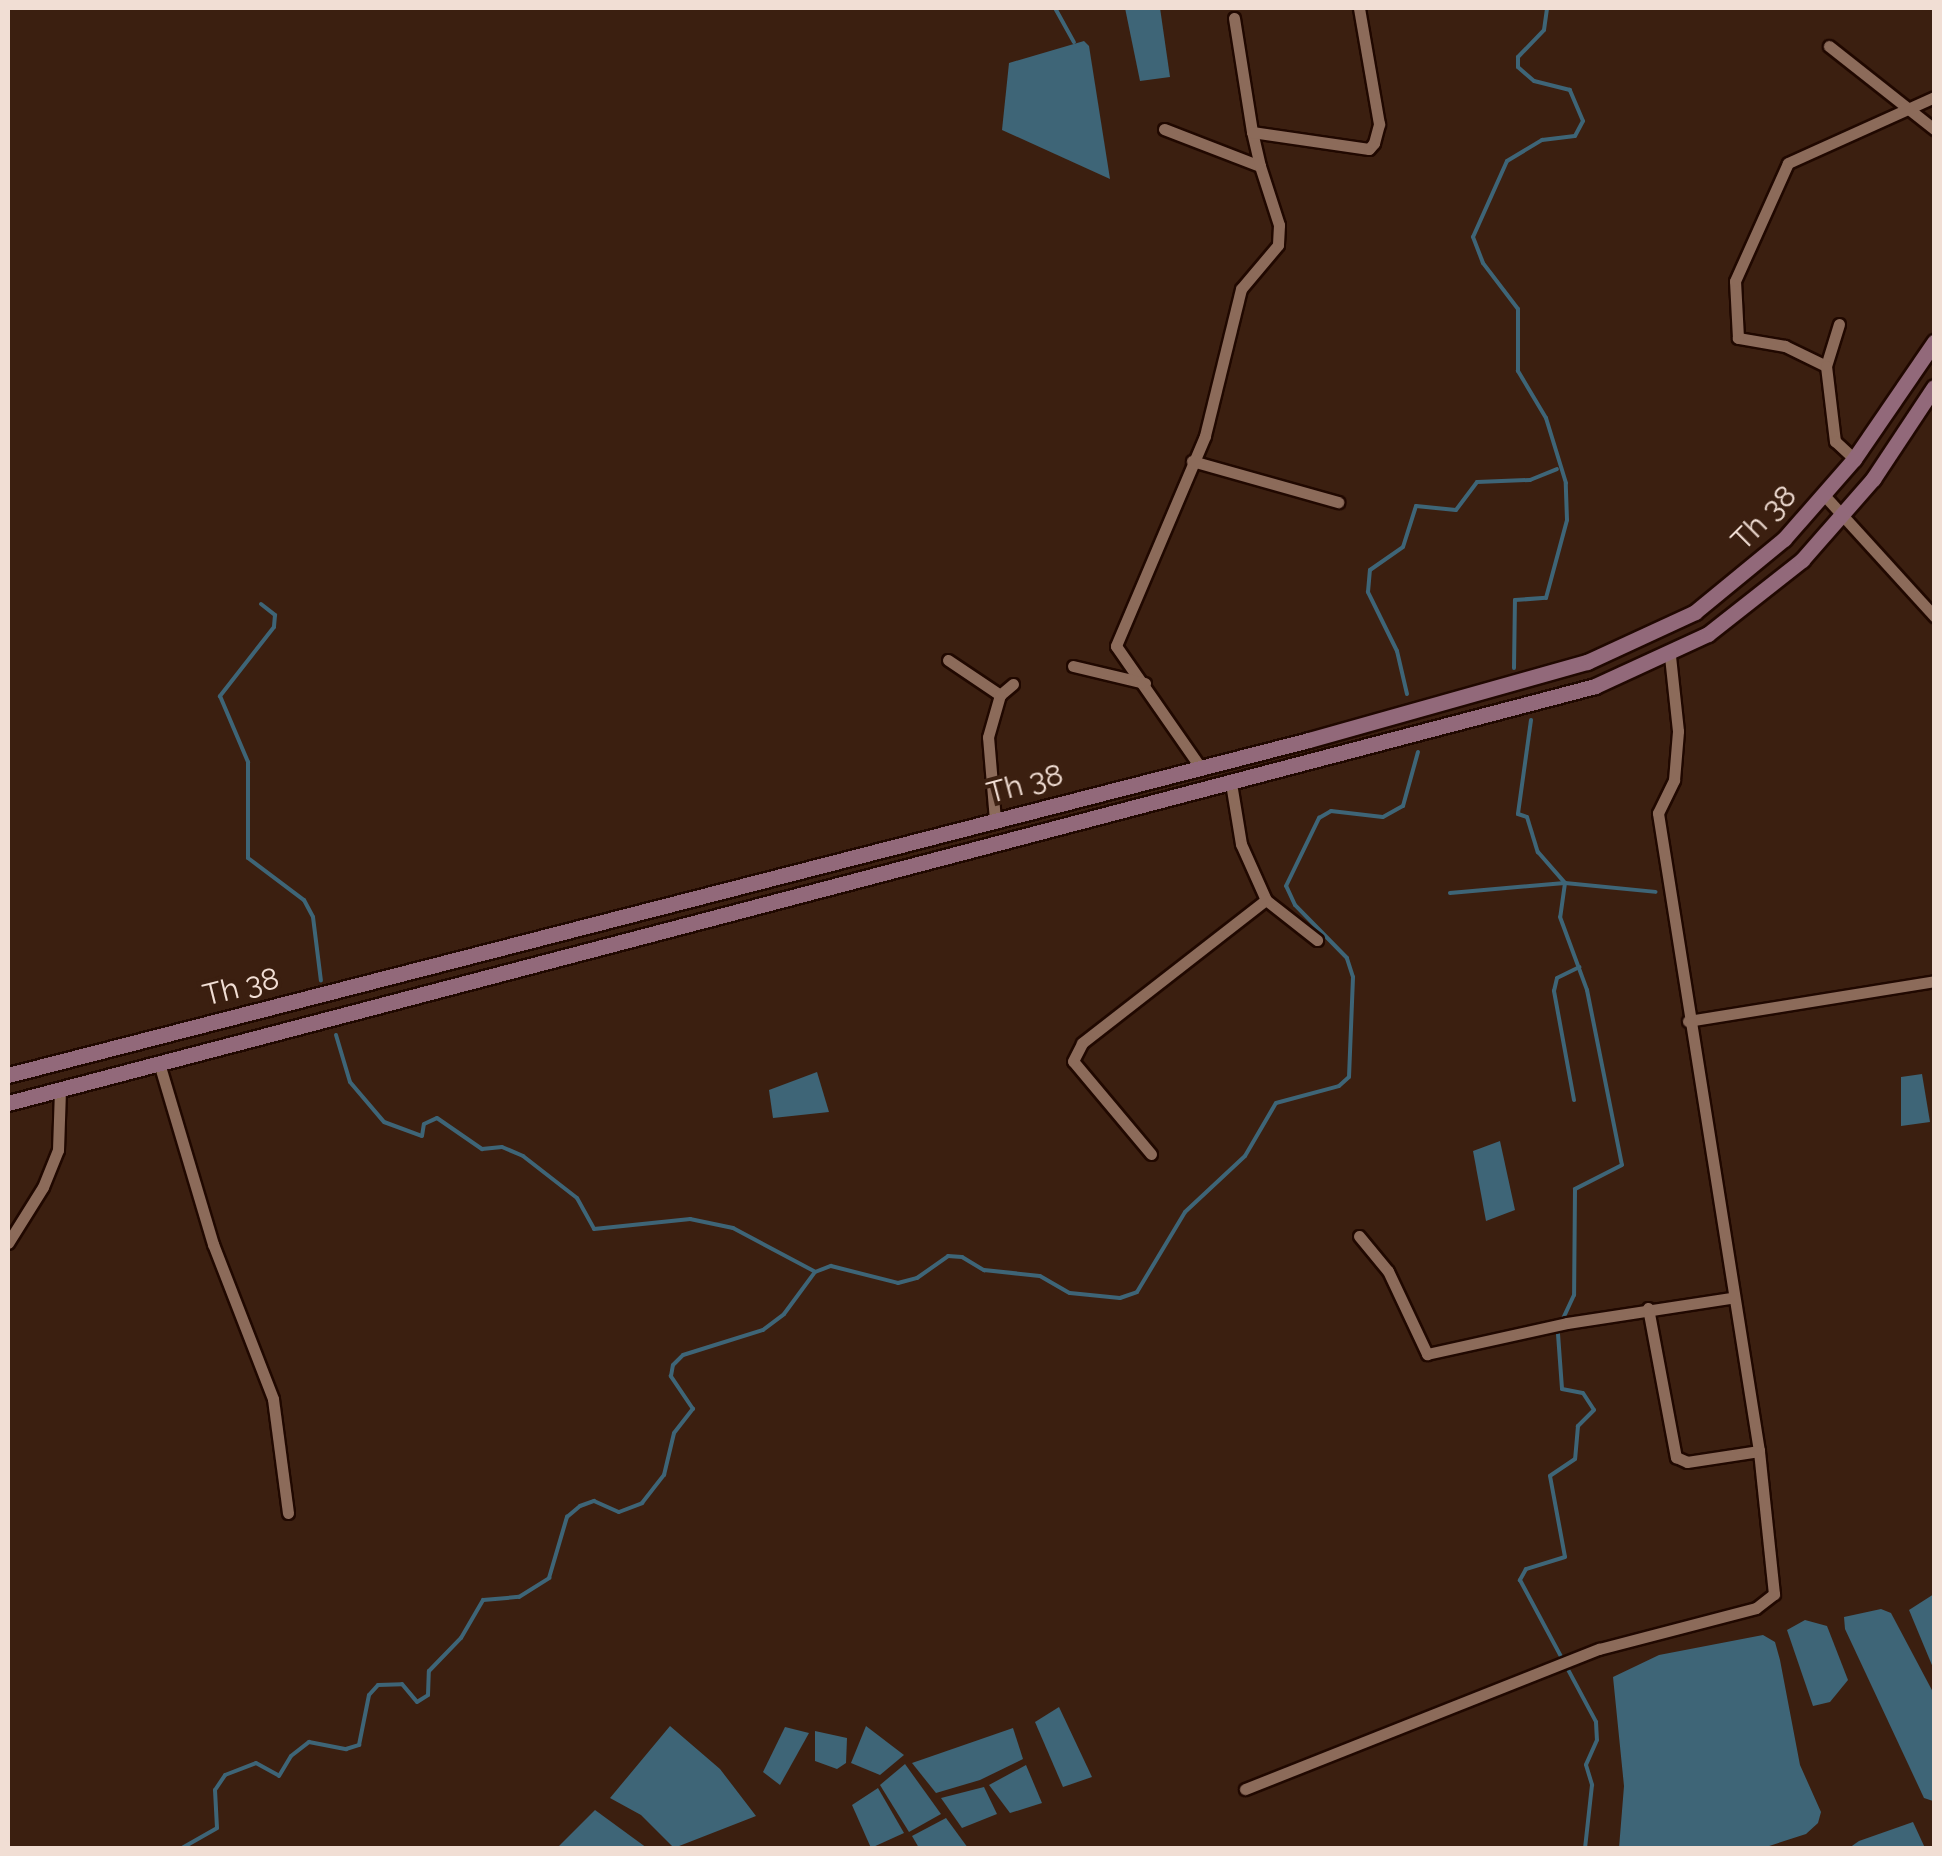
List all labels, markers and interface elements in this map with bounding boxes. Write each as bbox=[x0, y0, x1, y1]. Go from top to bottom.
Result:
street label: Th 38 bbox=[1724, 478, 1804, 558]
street label: Th 38 bbox=[983, 757, 1067, 811]
street label: Th 38 bbox=[199, 960, 283, 1014]

